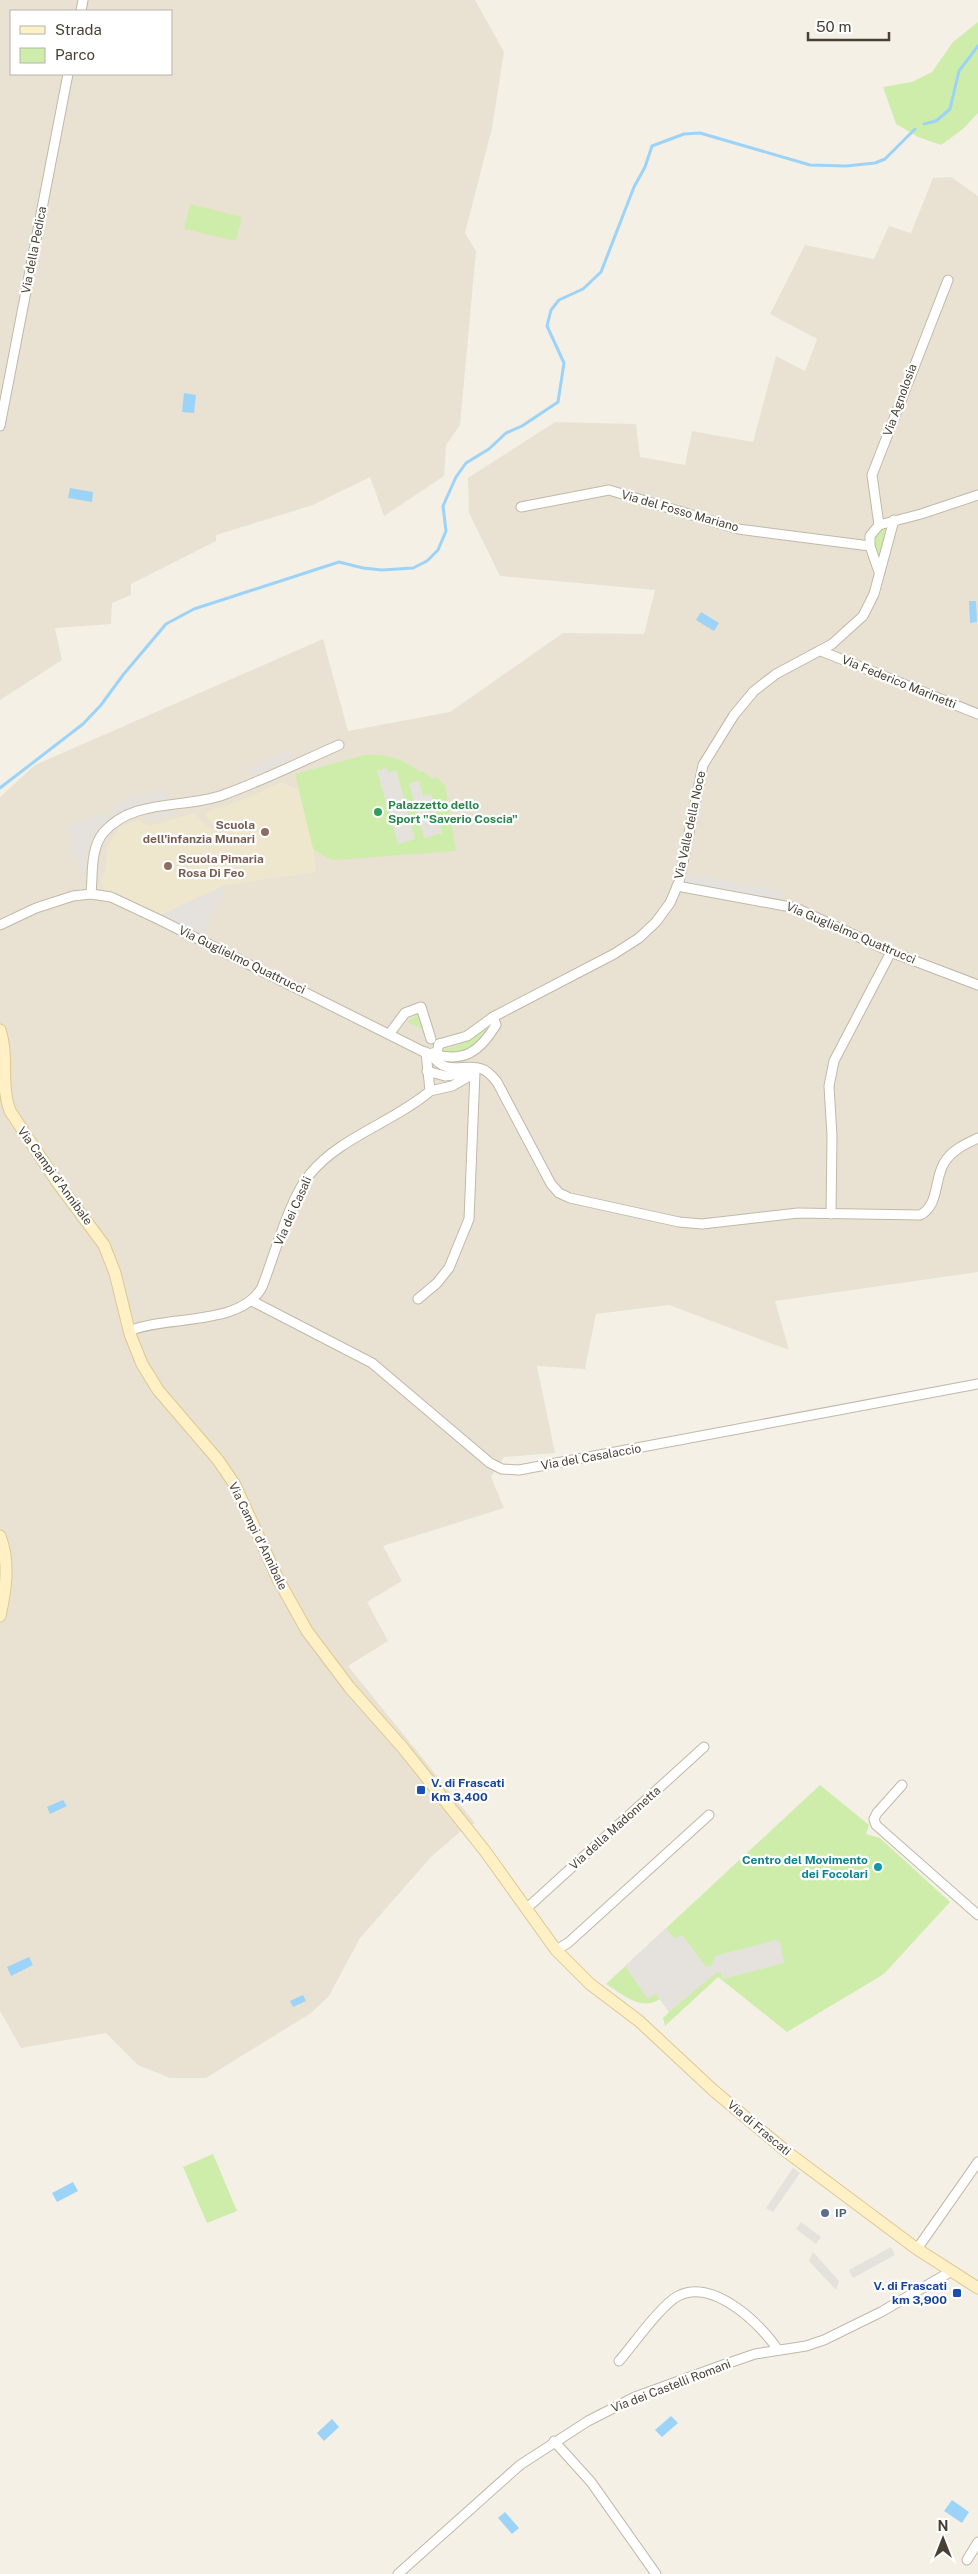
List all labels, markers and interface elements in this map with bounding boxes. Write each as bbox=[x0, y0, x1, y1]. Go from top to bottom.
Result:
legend bbox=[10, 10, 172, 75]
scale bar bbox=[808, 10, 889, 42]
text: 50 m bbox=[816, 18, 851, 35]
text: Strada bbox=[55, 21, 102, 38]
text: Parco bbox=[55, 46, 95, 63]
street label: Via della Pedica bbox=[19, 205, 49, 295]
street label: Via Agnolosia bbox=[880, 362, 920, 438]
street label: Via del Fosso Mariano bbox=[620, 488, 741, 535]
street label: Via Federico Marinetti bbox=[840, 653, 958, 711]
street label: Via Valle della Noce bbox=[672, 769, 708, 880]
place label: Palazzetto dello Sport "Saverio Coscia" bbox=[388, 798, 518, 826]
marker: Palazzetto dello Sport "Saverio Coscia" bbox=[372, 806, 384, 818]
place label: Scuola dell'infanzia Munari bbox=[143, 818, 255, 846]
marker: Scuola dell'infanzia Munari bbox=[259, 826, 271, 838]
place label: Scuola Pimaria Rosa Di Feo bbox=[178, 852, 264, 880]
marker: Scuola Pimaria Rosa Di Feo bbox=[162, 860, 174, 872]
street label: Via Guglielmo Quattrucci bbox=[784, 899, 918, 967]
street label: Via Guglielmo Quattrucci bbox=[176, 923, 308, 997]
street label: Via Campi d'Annibale bbox=[15, 1124, 95, 1228]
street label: Via dei Casali bbox=[271, 1174, 315, 1248]
street label: Via del Casalaccio bbox=[540, 1441, 642, 1473]
street label: Via Campi d'Annibale bbox=[226, 1480, 290, 1592]
place label: V. di Frascati Km 3,400 bbox=[431, 1776, 504, 1804]
street label: Via della Madonnetta bbox=[567, 1783, 663, 1873]
marker: V. di Frascati Km 3,400 bbox=[415, 1784, 427, 1796]
place label: Centro del Movimento dei Focolari bbox=[742, 1853, 868, 1881]
marker: Centro del Movimento dei Focolari bbox=[872, 1861, 884, 1873]
street label: Via di Frascati bbox=[725, 2097, 793, 2159]
place label: IP bbox=[835, 2206, 847, 2220]
marker: IP bbox=[819, 2207, 831, 2219]
place label: V. di Frascati km 3,900 bbox=[874, 2279, 947, 2307]
marker: V. di Frascati km 3,900 bbox=[951, 2287, 963, 2299]
street label: Via dei Castelli Romani bbox=[609, 2357, 733, 2415]
north arrow bbox=[918, 2514, 968, 2564]
text: N bbox=[938, 2518, 948, 2534]

